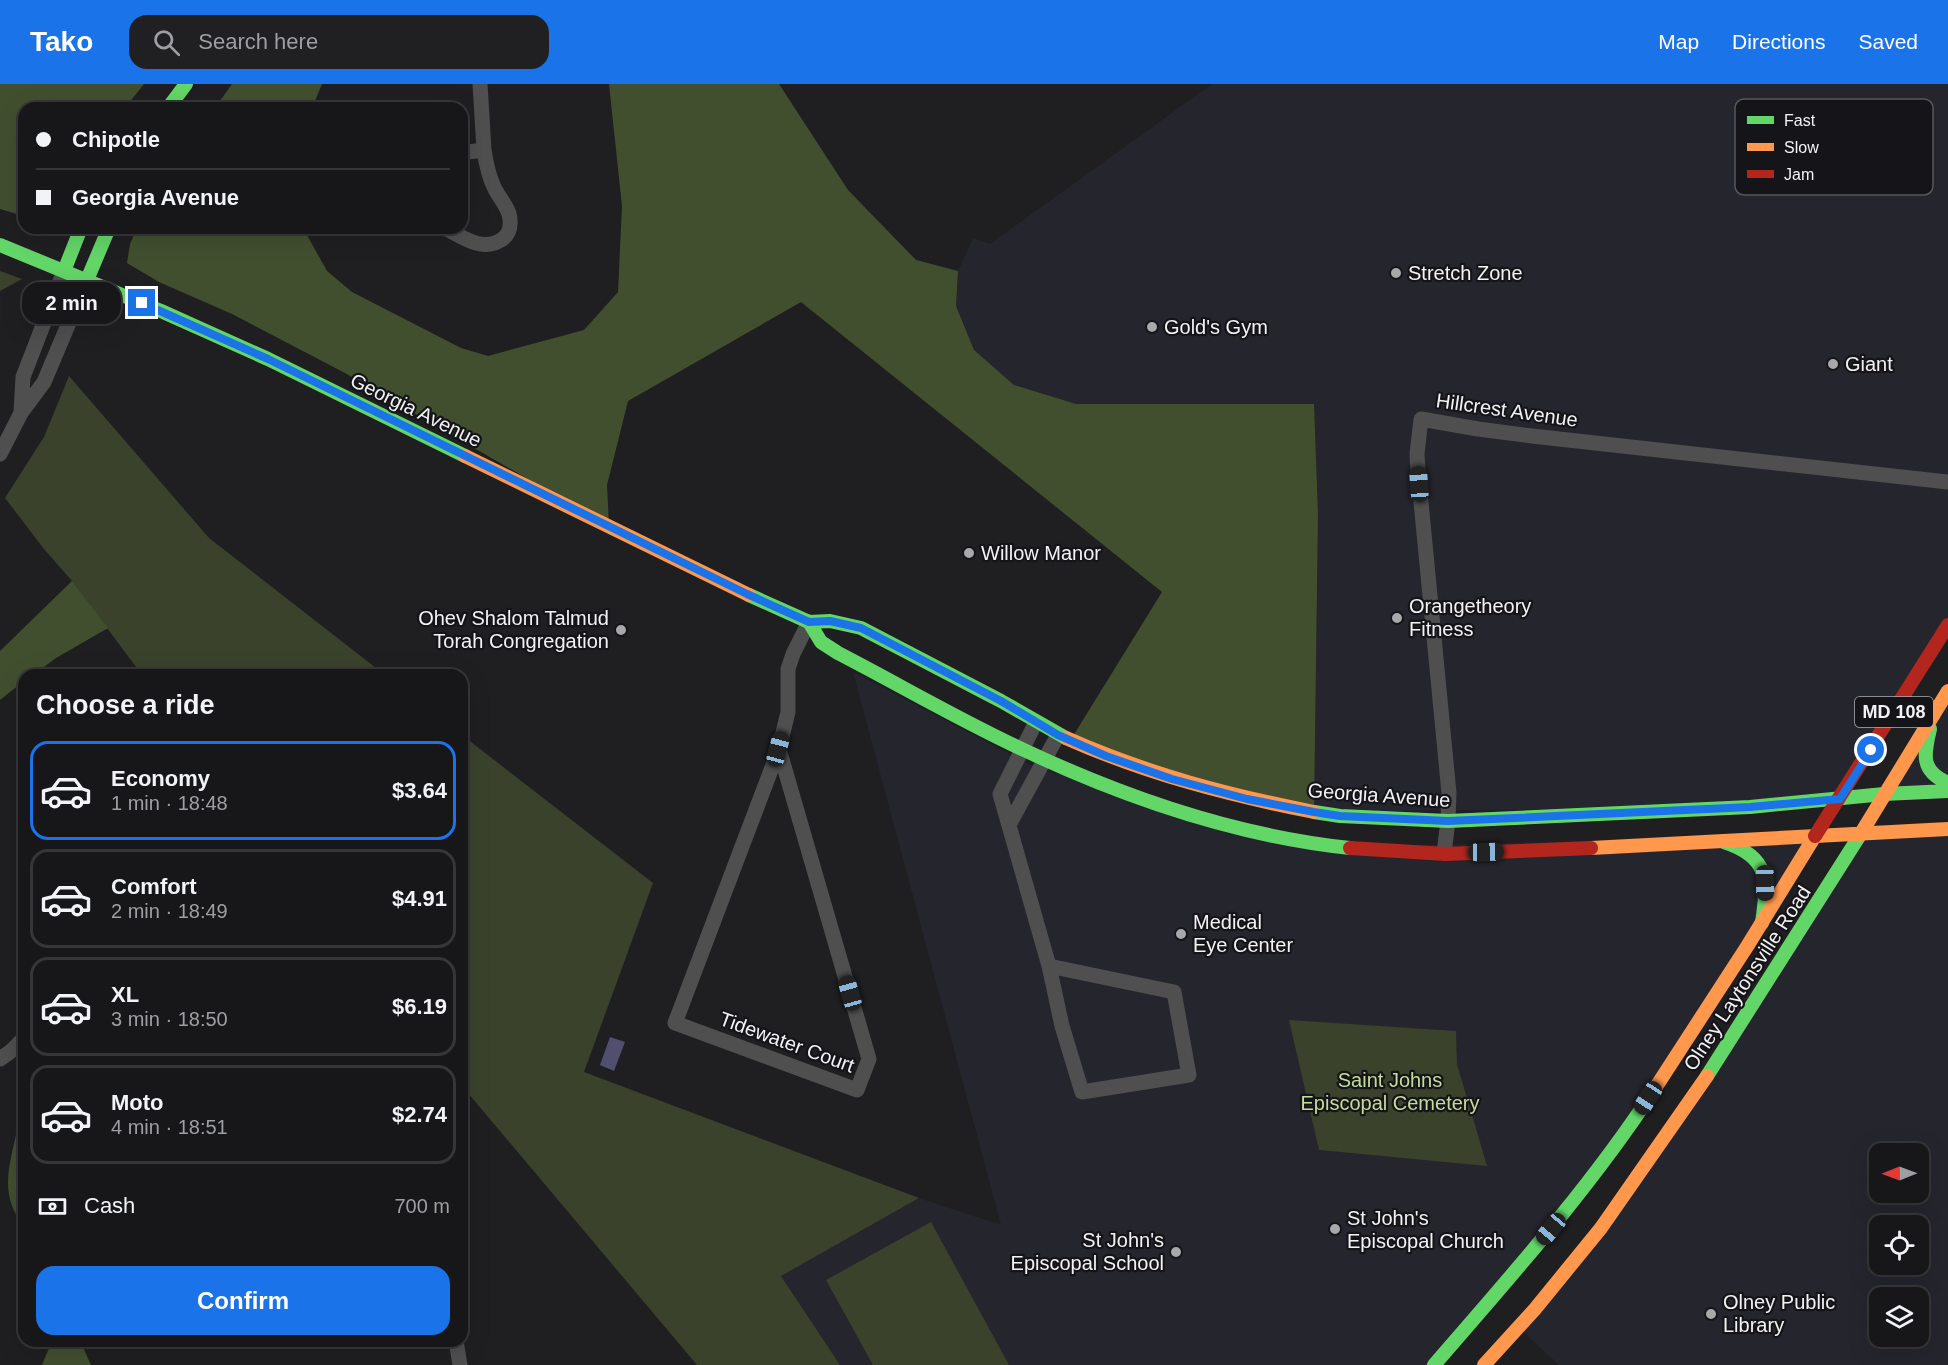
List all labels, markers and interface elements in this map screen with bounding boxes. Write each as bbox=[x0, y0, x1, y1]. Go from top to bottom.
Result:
search box bbox=[129, 15, 549, 69]
text: Tako bbox=[30, 26, 93, 57]
icon: search bbox=[150, 26, 183, 59]
text: Search here bbox=[198, 29, 318, 54]
text: Map bbox=[1658, 30, 1699, 53]
text: Directions bbox=[1732, 30, 1825, 53]
text: Saved bbox=[1858, 30, 1918, 53]
legend bbox=[1735, 99, 1933, 195]
text: Fast bbox=[1784, 112, 1816, 129]
text: Chipotle bbox=[72, 127, 160, 152]
text: Slow bbox=[1784, 139, 1819, 156]
text: Jam bbox=[1784, 166, 1814, 183]
text: Georgia Avenue bbox=[72, 185, 239, 210]
place label: Stretch Zone bbox=[1408, 262, 1523, 284]
marker: Stretch Zone bbox=[1389, 266, 1403, 280]
callout: 2 min bbox=[22, 282, 121, 324]
route end bbox=[128, 289, 155, 316]
text: 2 min bbox=[45, 292, 98, 314]
place label: Gold's Gym bbox=[1164, 316, 1268, 338]
marker: Gold's Gym bbox=[1145, 320, 1159, 334]
place label: Giant bbox=[1845, 353, 1893, 375]
marker: Giant bbox=[1826, 357, 1840, 371]
street label: Georgia Avenue bbox=[347, 369, 485, 451]
street label: Hillcrest Avenue bbox=[1435, 389, 1579, 431]
car bbox=[1409, 465, 1429, 503]
place label: Willow Manor bbox=[981, 542, 1101, 564]
marker: Willow Manor bbox=[962, 546, 976, 560]
place label: Orangetheory Fitness bbox=[1409, 595, 1531, 640]
place label: Ohev Shalom Talmud Torah Congregation bbox=[418, 607, 609, 652]
marker: Orangetheory Fitness bbox=[1390, 611, 1404, 625]
marker: Ohev Shalom Talmud Torah Congregation bbox=[614, 623, 628, 637]
text: Choose a ride bbox=[36, 690, 215, 720]
road number: MD 108 bbox=[1855, 697, 1933, 727]
car bbox=[765, 729, 791, 769]
route start bbox=[1857, 736, 1884, 763]
icon: car bbox=[39, 764, 93, 818]
text: Economy bbox=[111, 766, 210, 791]
text: $3.64 bbox=[392, 778, 447, 803]
street label: Georgia Avenue bbox=[1307, 779, 1451, 811]
text: 1 min · 18:48 bbox=[111, 792, 228, 814]
car bbox=[1468, 843, 1504, 861]
car bbox=[1756, 865, 1774, 901]
icon: car bbox=[39, 872, 93, 926]
text: Comfort bbox=[111, 874, 197, 899]
street label: Olney Laytonsville Road bbox=[1679, 882, 1815, 1074]
text: $4.91 bbox=[392, 886, 447, 911]
text: 2 min · 18:49 bbox=[111, 900, 228, 922]
place label: Medical Eye Center bbox=[1193, 911, 1293, 956]
marker: Medical Eye Center bbox=[1174, 927, 1188, 941]
car bbox=[836, 973, 864, 1013]
icon: car bbox=[39, 980, 93, 1034]
text: XL bbox=[111, 982, 139, 1007]
text: $6.19 bbox=[392, 994, 447, 1019]
street label: Tidewater Court bbox=[717, 1007, 858, 1077]
text: 3 min · 18:50 bbox=[111, 1008, 228, 1030]
park label: Saint Johns Episcopal Cemetery bbox=[1301, 1069, 1479, 1114]
car bbox=[1631, 1078, 1665, 1118]
icon: car bbox=[39, 1088, 93, 1142]
text: Moto bbox=[111, 1090, 164, 1115]
text: $2.74 bbox=[392, 1102, 447, 1127]
text: 4 min · 18:51 bbox=[111, 1116, 228, 1138]
north arrow bbox=[1869, 1143, 1929, 1203]
map controls bbox=[1869, 1143, 1929, 1347]
icon: cash bbox=[36, 1190, 69, 1223]
text: Cash bbox=[84, 1193, 135, 1218]
text: 700 m bbox=[394, 1195, 450, 1217]
place label: St John's Episcopal Church bbox=[1347, 1207, 1504, 1252]
car bbox=[1533, 1209, 1569, 1249]
button: locate bbox=[1869, 1215, 1929, 1275]
marker: St John's Episcopal Church bbox=[1328, 1222, 1342, 1236]
place label: St John's Episcopal School bbox=[1011, 1229, 1164, 1274]
marker: St John's Episcopal School bbox=[1169, 1245, 1183, 1259]
button: Confirm bbox=[36, 1266, 450, 1335]
button: layers bbox=[1869, 1287, 1929, 1347]
place label: Olney Public Library bbox=[1723, 1291, 1835, 1336]
marker: Olney Public Library bbox=[1704, 1307, 1718, 1321]

